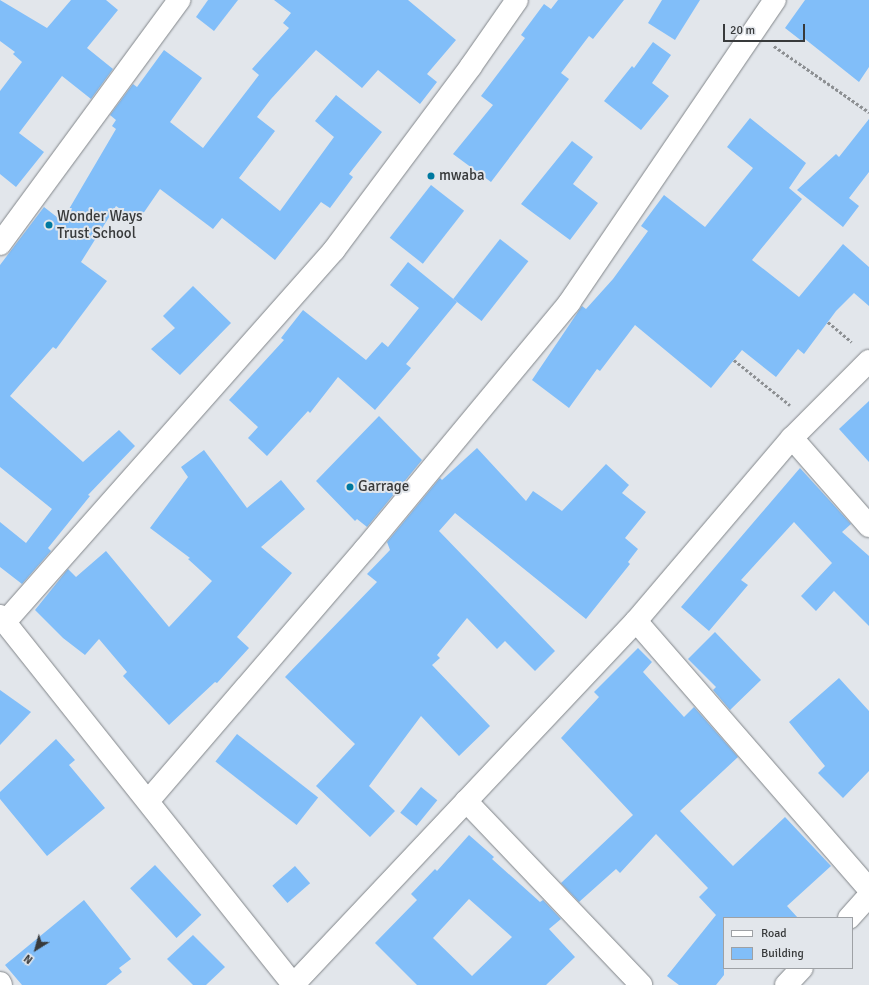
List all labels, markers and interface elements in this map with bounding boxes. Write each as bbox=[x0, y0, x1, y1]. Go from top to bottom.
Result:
scale bar bbox=[725, 16, 807, 42]
text: 20 m bbox=[730, 23, 755, 38]
place label: mwaba bbox=[439, 167, 485, 185]
marker: mwaba bbox=[426, 171, 436, 181]
place label: Wonder Ways Trust School bbox=[57, 207, 143, 242]
marker: Wonder Ways Trust School bbox=[44, 220, 54, 230]
place label: Garrage bbox=[358, 478, 409, 496]
marker: Garrage bbox=[345, 482, 355, 492]
legend bbox=[723, 917, 853, 969]
text: Road bbox=[761, 926, 787, 941]
north arrow bbox=[16, 929, 56, 969]
text: Building bbox=[761, 946, 804, 961]
text: N bbox=[22, 951, 35, 966]

